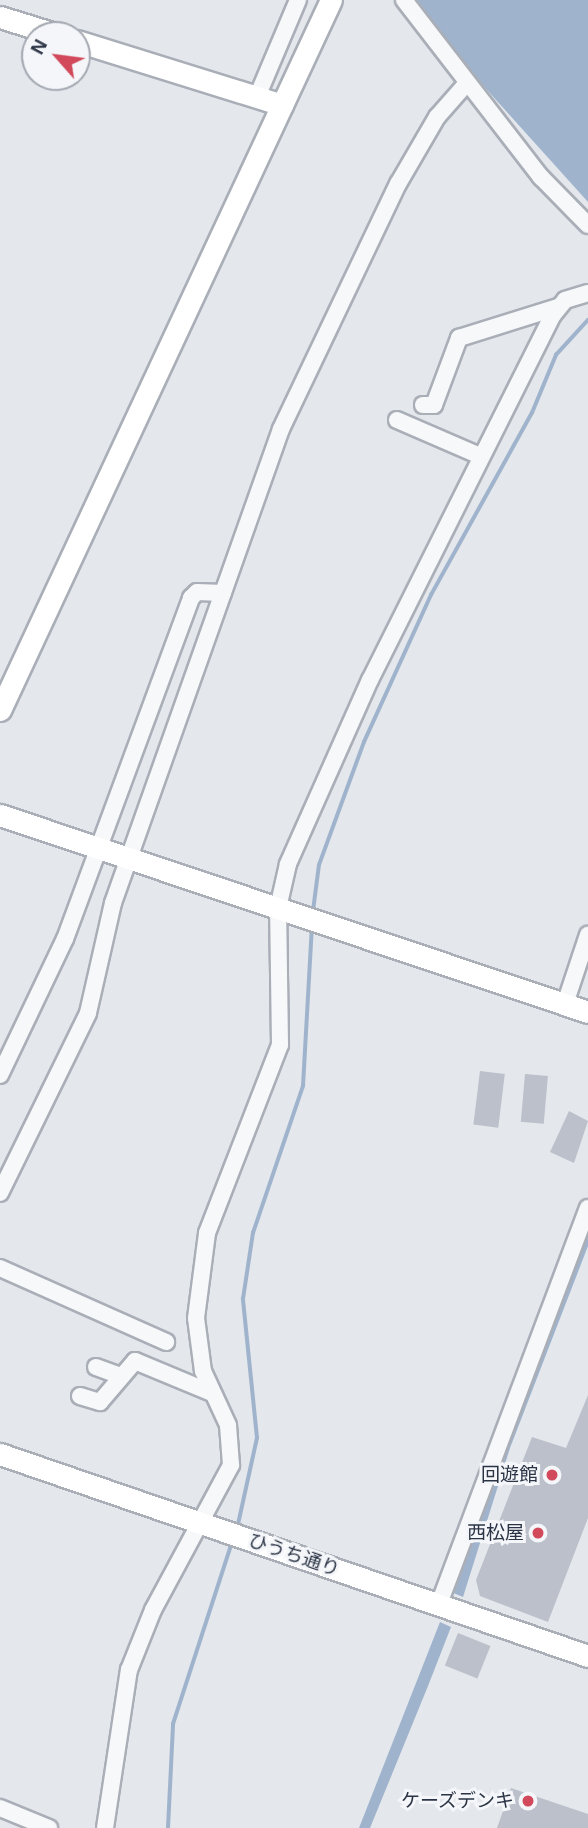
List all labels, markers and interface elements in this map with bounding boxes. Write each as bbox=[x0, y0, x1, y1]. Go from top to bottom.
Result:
north arrow bbox=[21, 21, 91, 91]
text: N bbox=[26, 36, 51, 58]
place label: 回遊館 bbox=[481, 1464, 538, 1486]
marker: 回遊館 bbox=[544, 1467, 560, 1483]
place label: 西松屋 bbox=[467, 1522, 524, 1544]
marker: 西松屋 bbox=[530, 1525, 546, 1541]
street label: ひうち通り bbox=[245, 1529, 343, 1581]
place label: ケーズデンキ bbox=[400, 1790, 514, 1812]
marker: ケーズデンキ bbox=[520, 1793, 536, 1809]

